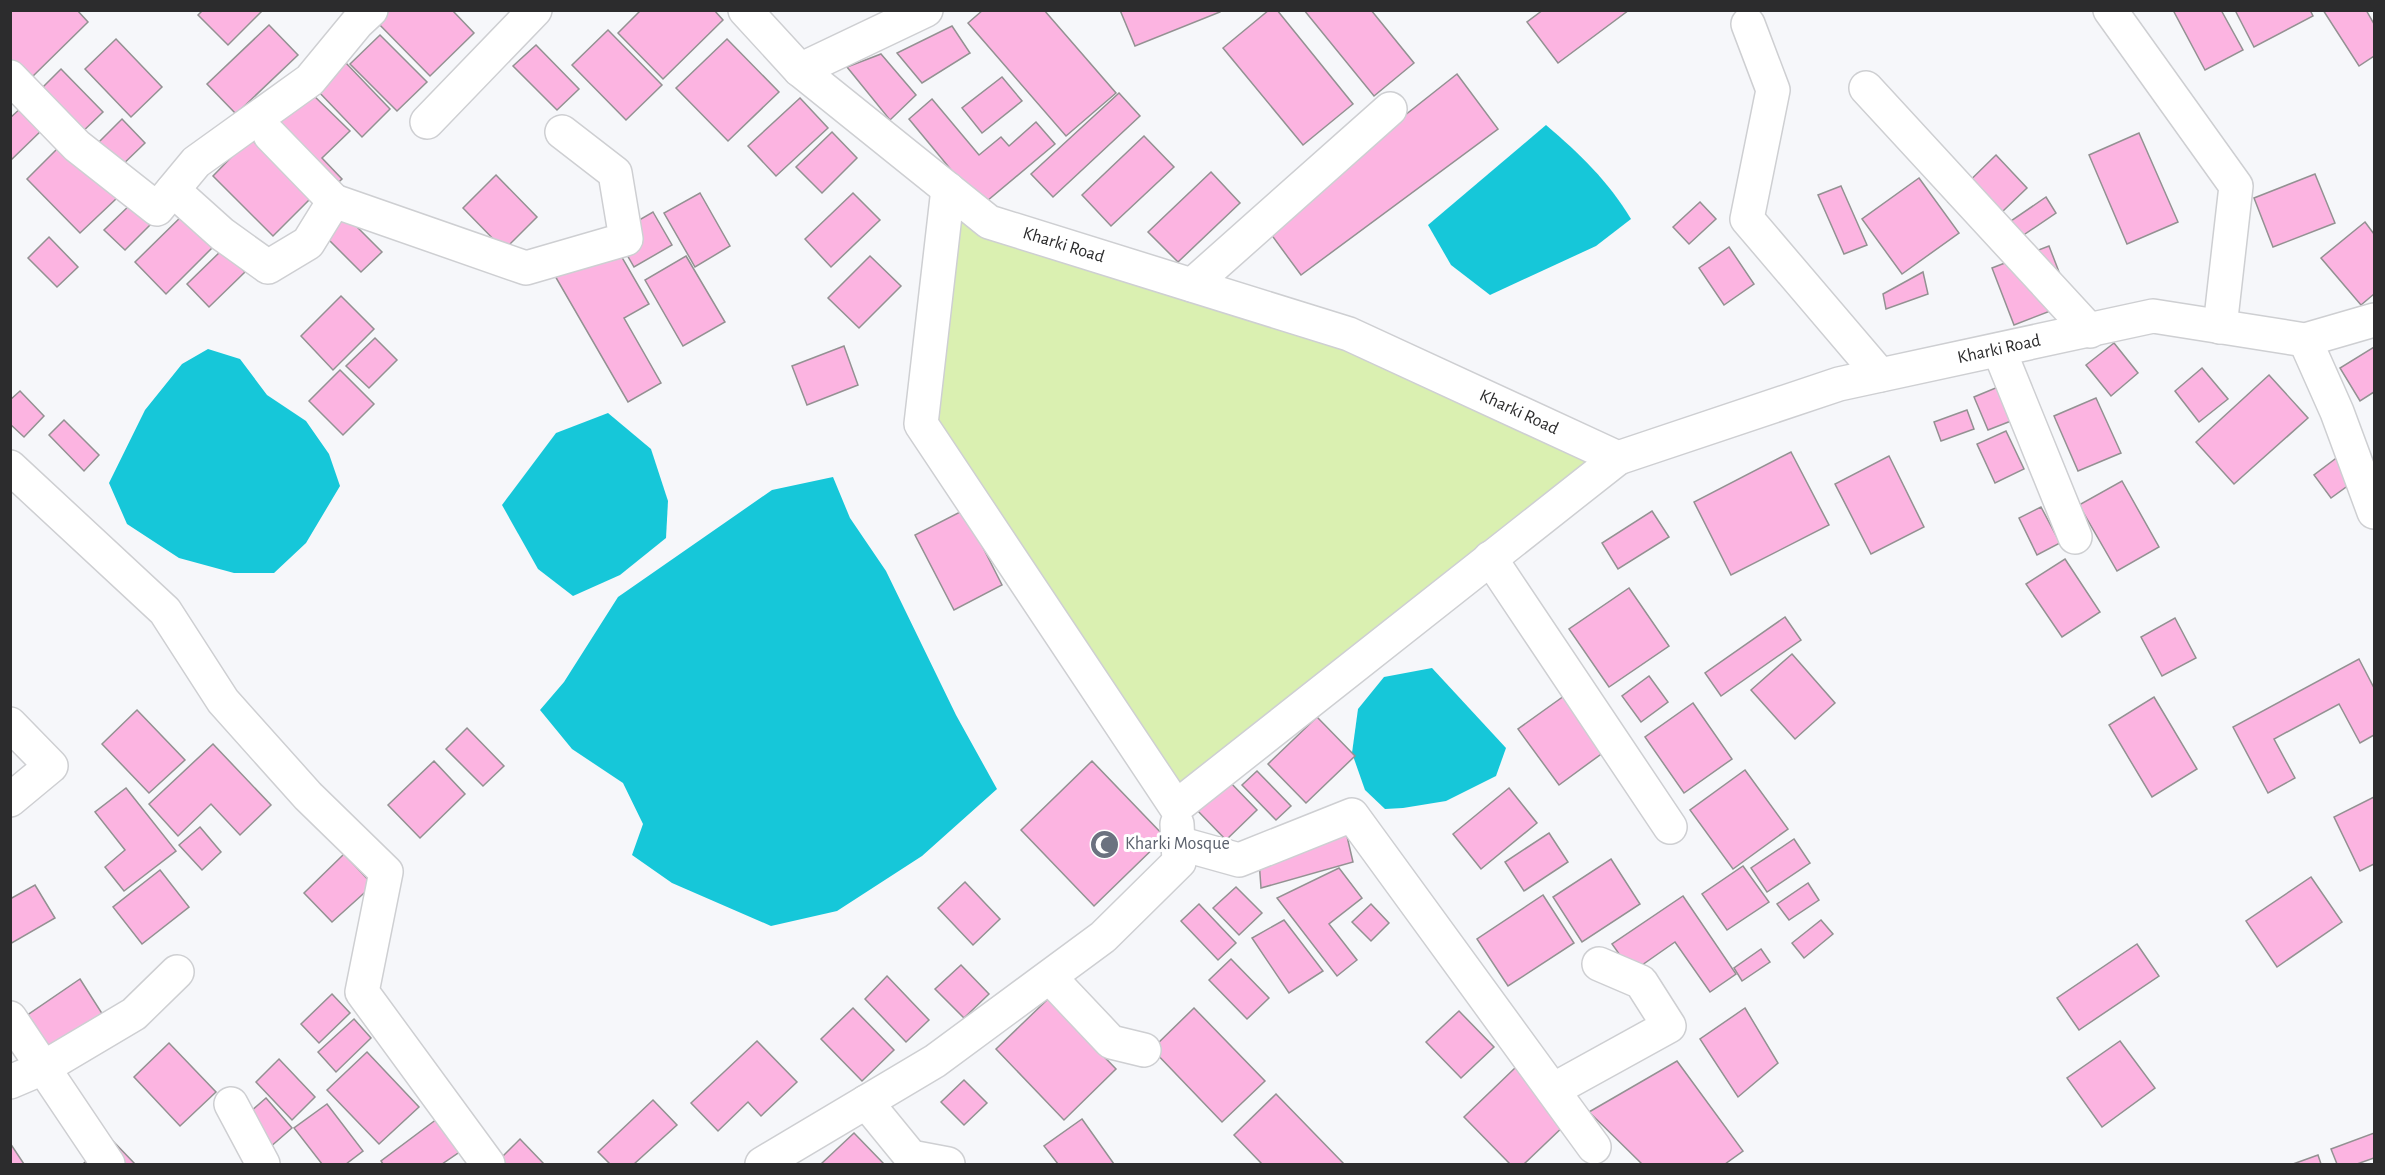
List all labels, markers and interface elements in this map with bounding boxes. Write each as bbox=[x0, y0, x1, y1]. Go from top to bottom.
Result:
street label: Kharki Road bbox=[1020, 224, 1107, 266]
street label: Kharki Road bbox=[1956, 332, 2042, 367]
street label: Kharki Road bbox=[1477, 386, 1561, 438]
mosque icon: Kharki Mosque bbox=[1088, 828, 1120, 860]
place label: Kharki Mosque bbox=[1125, 835, 1230, 853]

